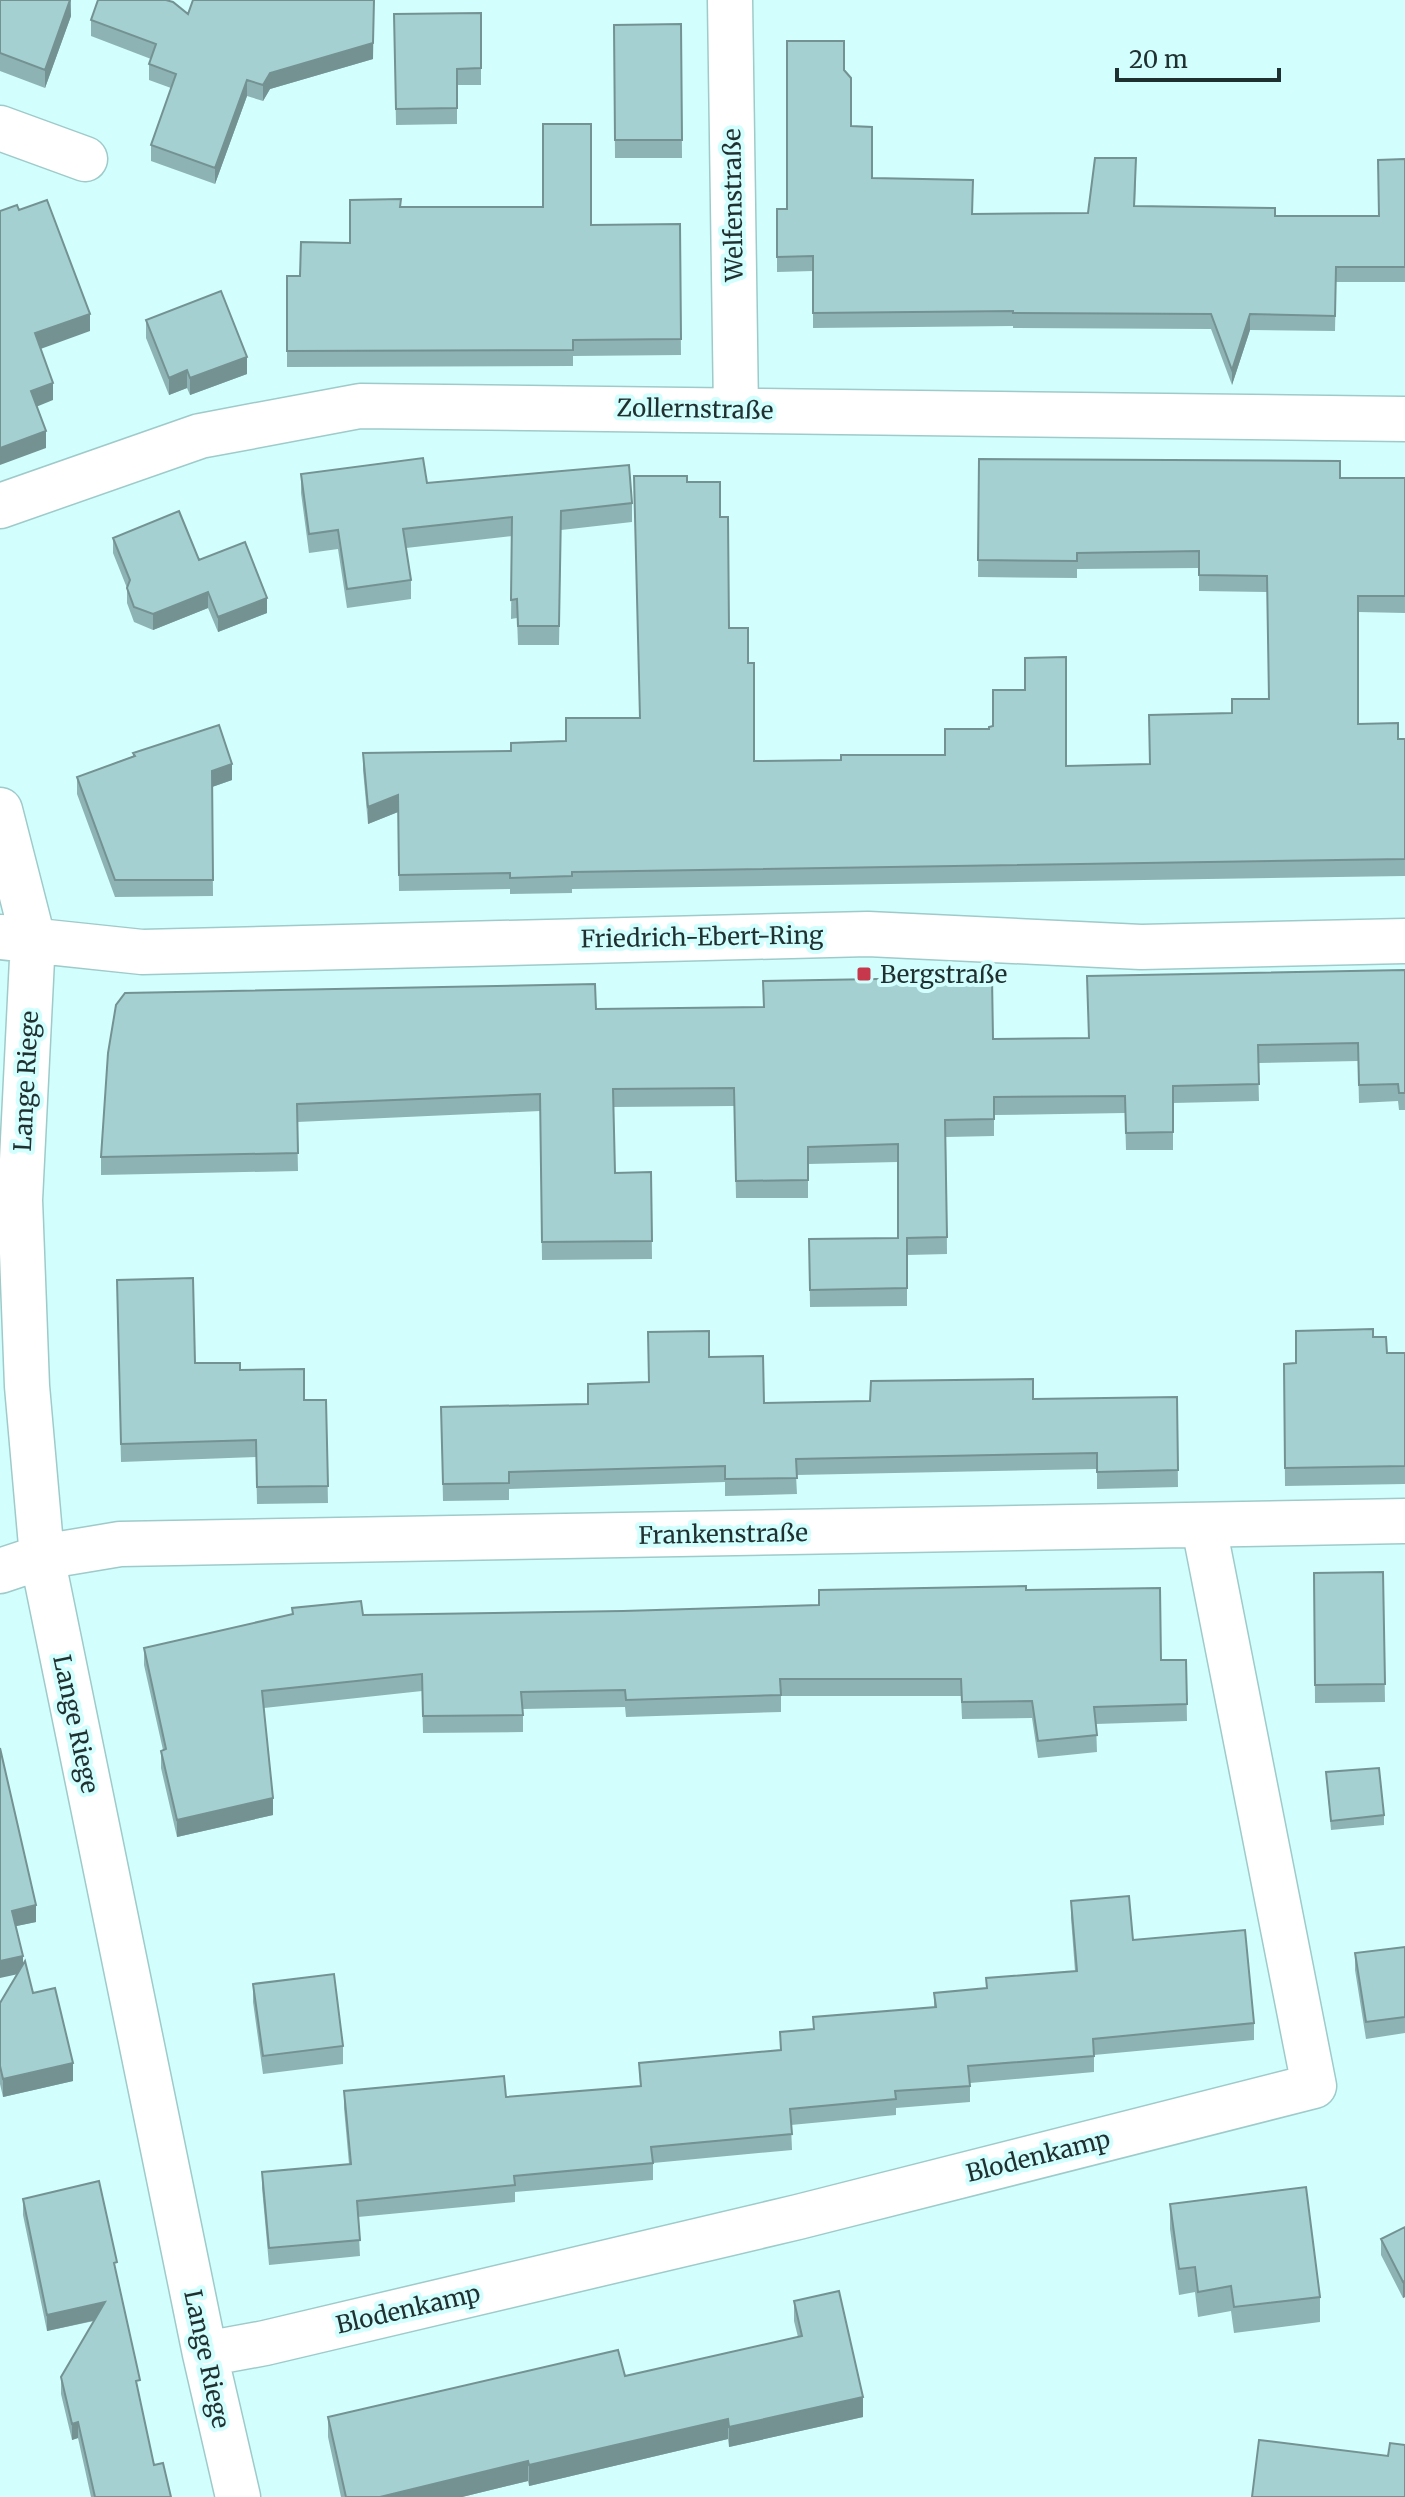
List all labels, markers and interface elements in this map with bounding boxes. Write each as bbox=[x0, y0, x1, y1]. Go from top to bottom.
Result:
scale bar bbox=[1117, 32, 1279, 82]
text: 20 m bbox=[1129, 44, 1188, 75]
street label: Welfenstraße bbox=[716, 128, 750, 283]
street label: Zollernstraße bbox=[616, 392, 774, 426]
street label: Friedrich-Ebert-Ring bbox=[580, 919, 824, 955]
place label: Bergstraße bbox=[880, 959, 1007, 990]
marker: Bergstraße bbox=[855, 965, 873, 983]
street label: Lange Riege bbox=[7, 1010, 45, 1152]
street label: Frankenstraße bbox=[638, 1517, 808, 1551]
street label: Lange Riege bbox=[46, 1652, 106, 1796]
street label: Blodenkamp bbox=[963, 2123, 1113, 2189]
street label: Blodenkamp bbox=[333, 2277, 483, 2341]
street label: Lange Riege bbox=[177, 2287, 237, 2431]

